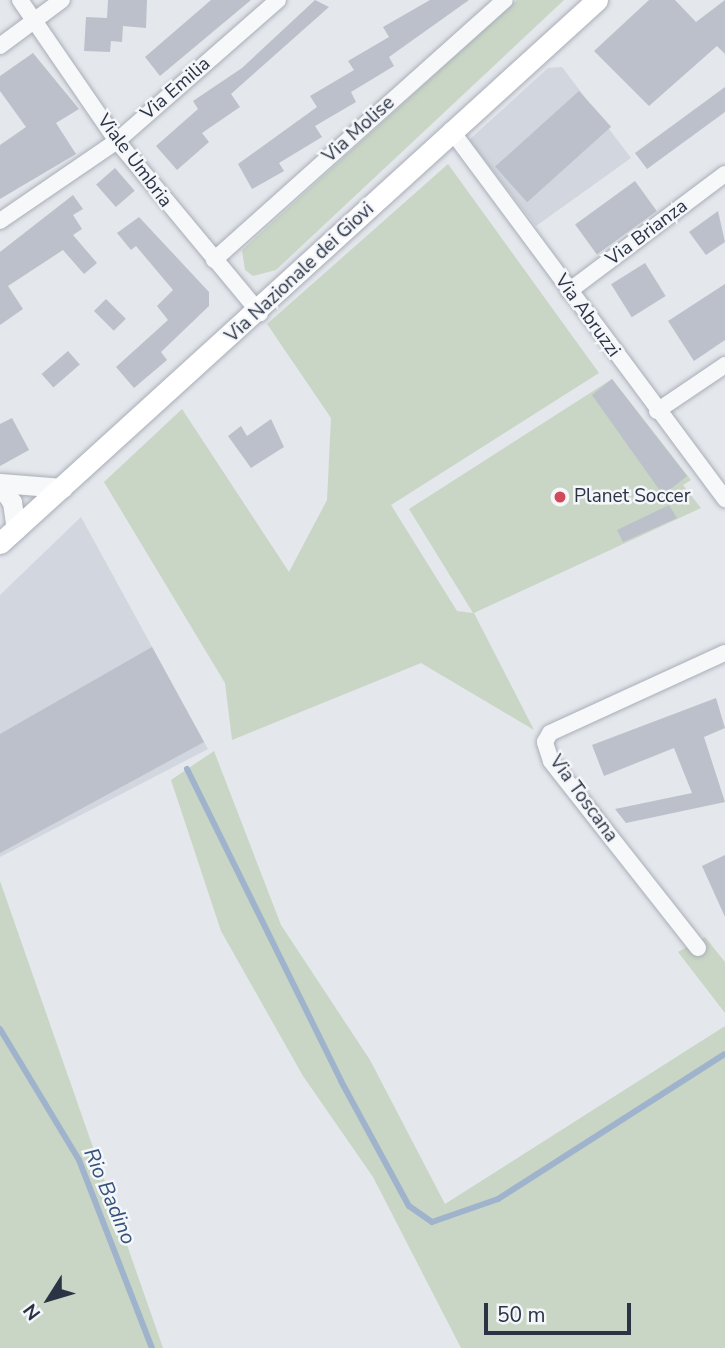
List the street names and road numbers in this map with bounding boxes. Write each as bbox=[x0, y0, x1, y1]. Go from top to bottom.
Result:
street label: Via Emilia bbox=[137, 53, 215, 125]
street label: Via Molise bbox=[318, 92, 400, 168]
street label: Viale Umbria bbox=[92, 110, 176, 212]
street label: Via Brianza bbox=[602, 195, 692, 271]
street label: Via Nazionale dei Giovi bbox=[221, 198, 379, 348]
street label: Via Abruzzi bbox=[549, 270, 625, 362]
street label: Via Toscana bbox=[544, 751, 622, 847]

